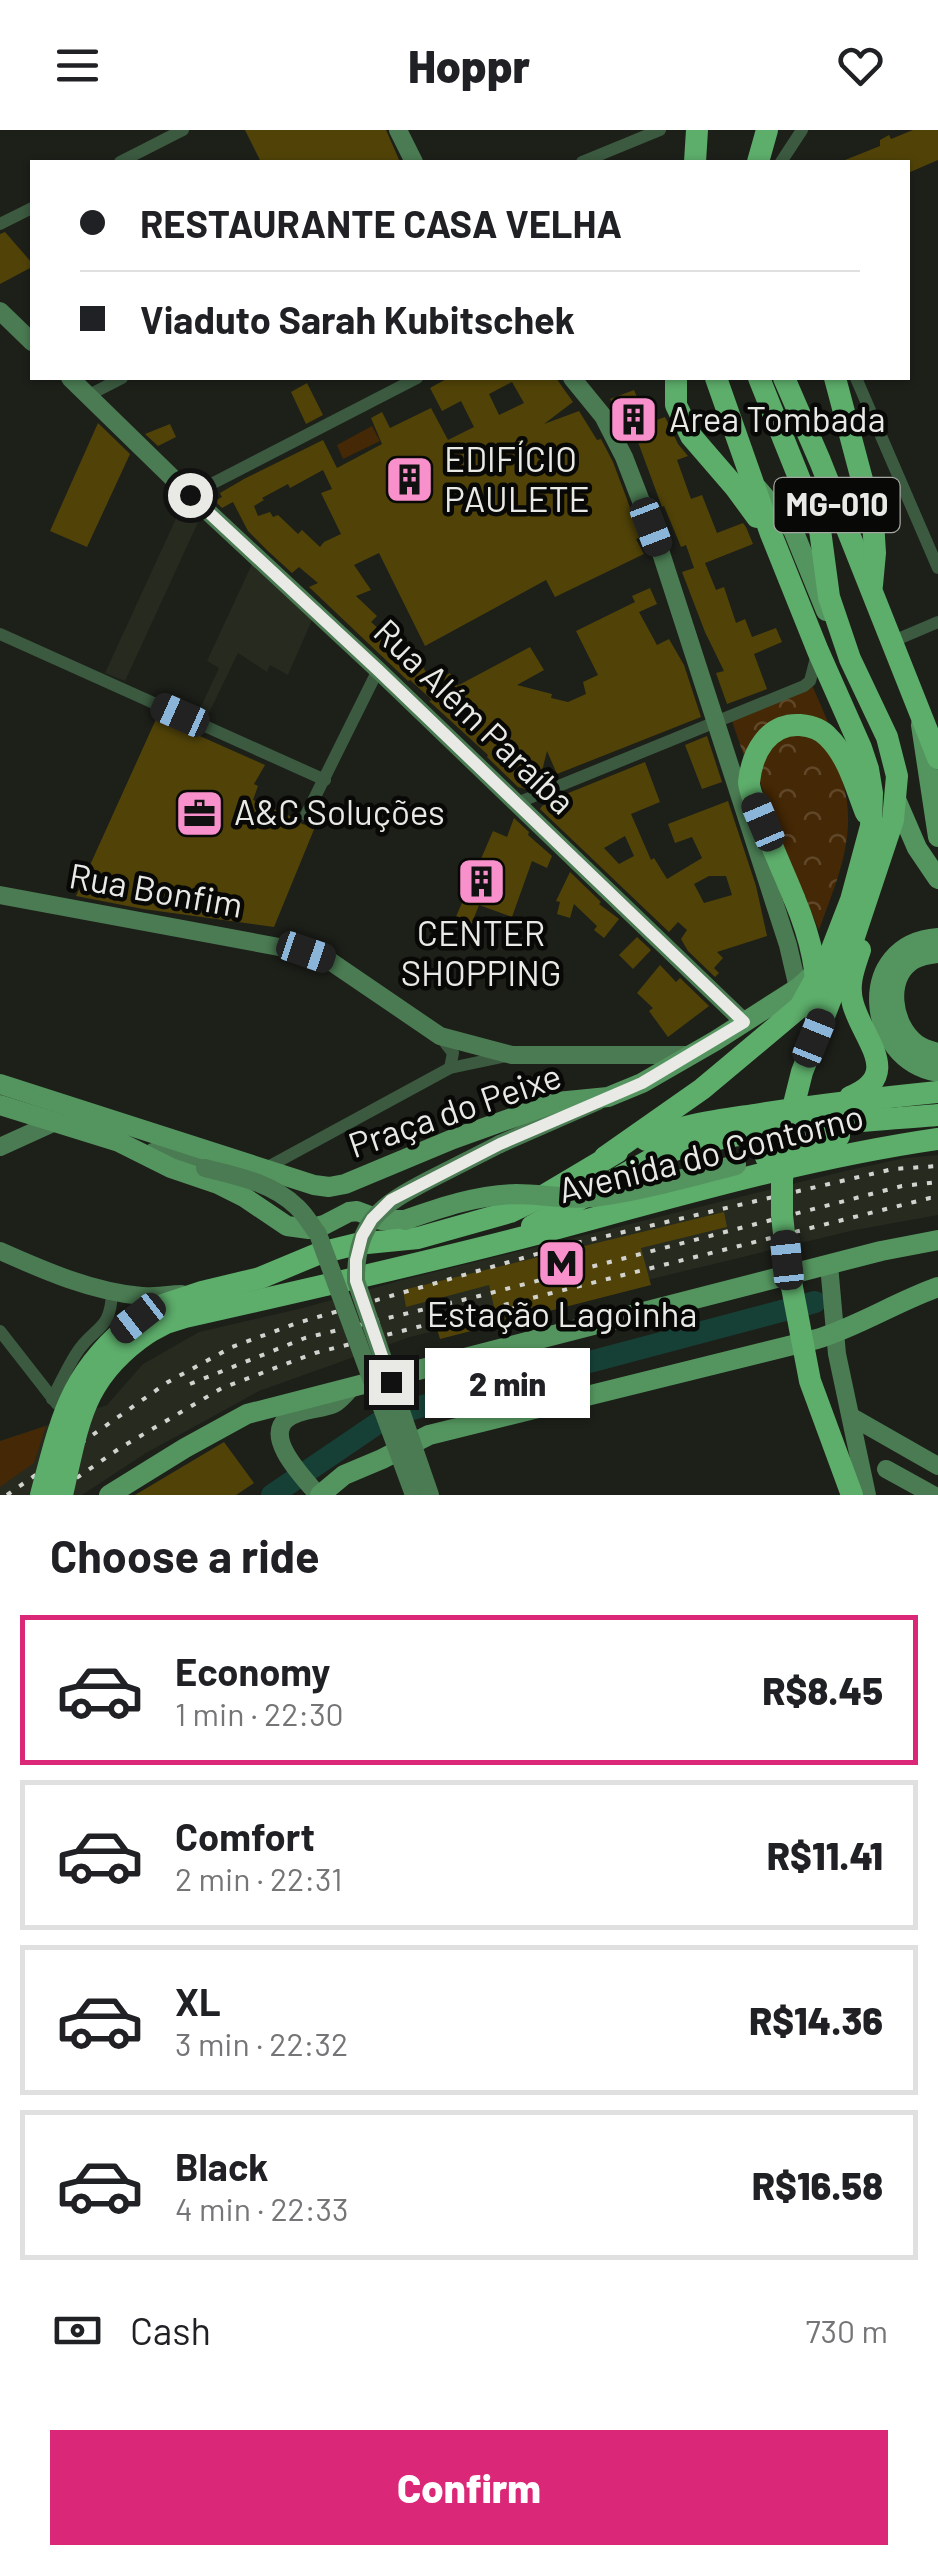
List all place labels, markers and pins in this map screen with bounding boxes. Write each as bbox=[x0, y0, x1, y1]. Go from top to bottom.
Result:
building icon: Area Tombada bbox=[608, 394, 660, 446]
place label: Area Tombada bbox=[669, 397, 886, 439]
place label: EDIFÍCIO PAULETE bbox=[444, 437, 590, 519]
building icon: EDIFÍCIO PAULETE bbox=[383, 454, 435, 506]
office icon: A&C Soluções bbox=[173, 787, 225, 839]
place label: A&C Soluções bbox=[234, 790, 445, 832]
building icon: CENTER SHOPPING bbox=[455, 856, 507, 908]
place label: CENTER SHOPPING bbox=[401, 911, 561, 993]
metro station icon: Estação Lagoinha bbox=[536, 1237, 588, 1289]
place label: Estação Lagoinha bbox=[427, 1292, 697, 1334]

